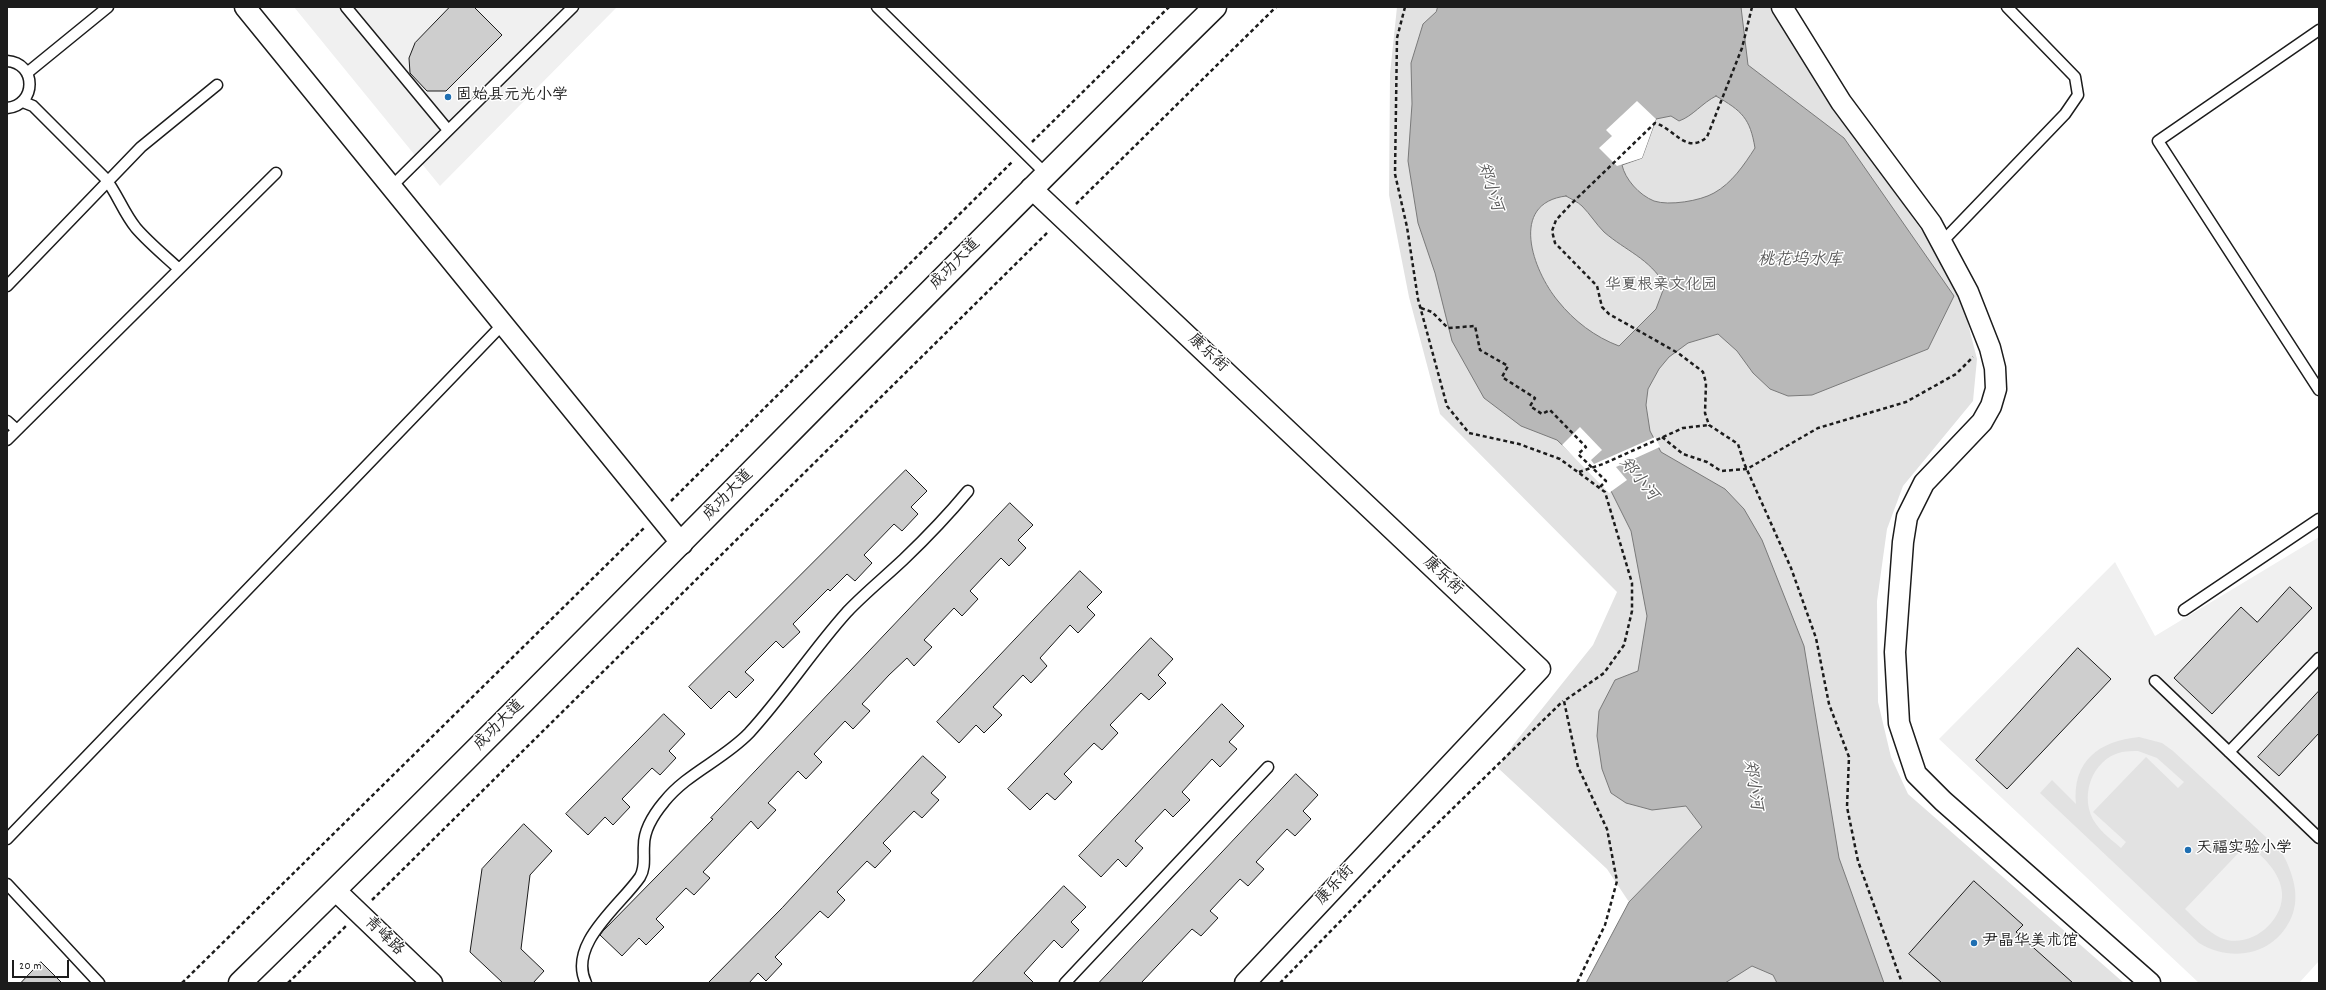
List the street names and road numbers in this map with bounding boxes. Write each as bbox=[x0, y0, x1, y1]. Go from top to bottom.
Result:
street label: 成功大道 bbox=[927, 235, 985, 295]
street label: 康乐街 bbox=[1183, 331, 1231, 377]
street label: 成功大道 bbox=[700, 466, 758, 526]
street label: 康乐街 bbox=[1418, 554, 1466, 600]
street label: 成功大道 bbox=[471, 697, 529, 755]
street label: 康乐街 bbox=[1313, 862, 1359, 910]
street label: 青峰路 bbox=[359, 913, 407, 961]

